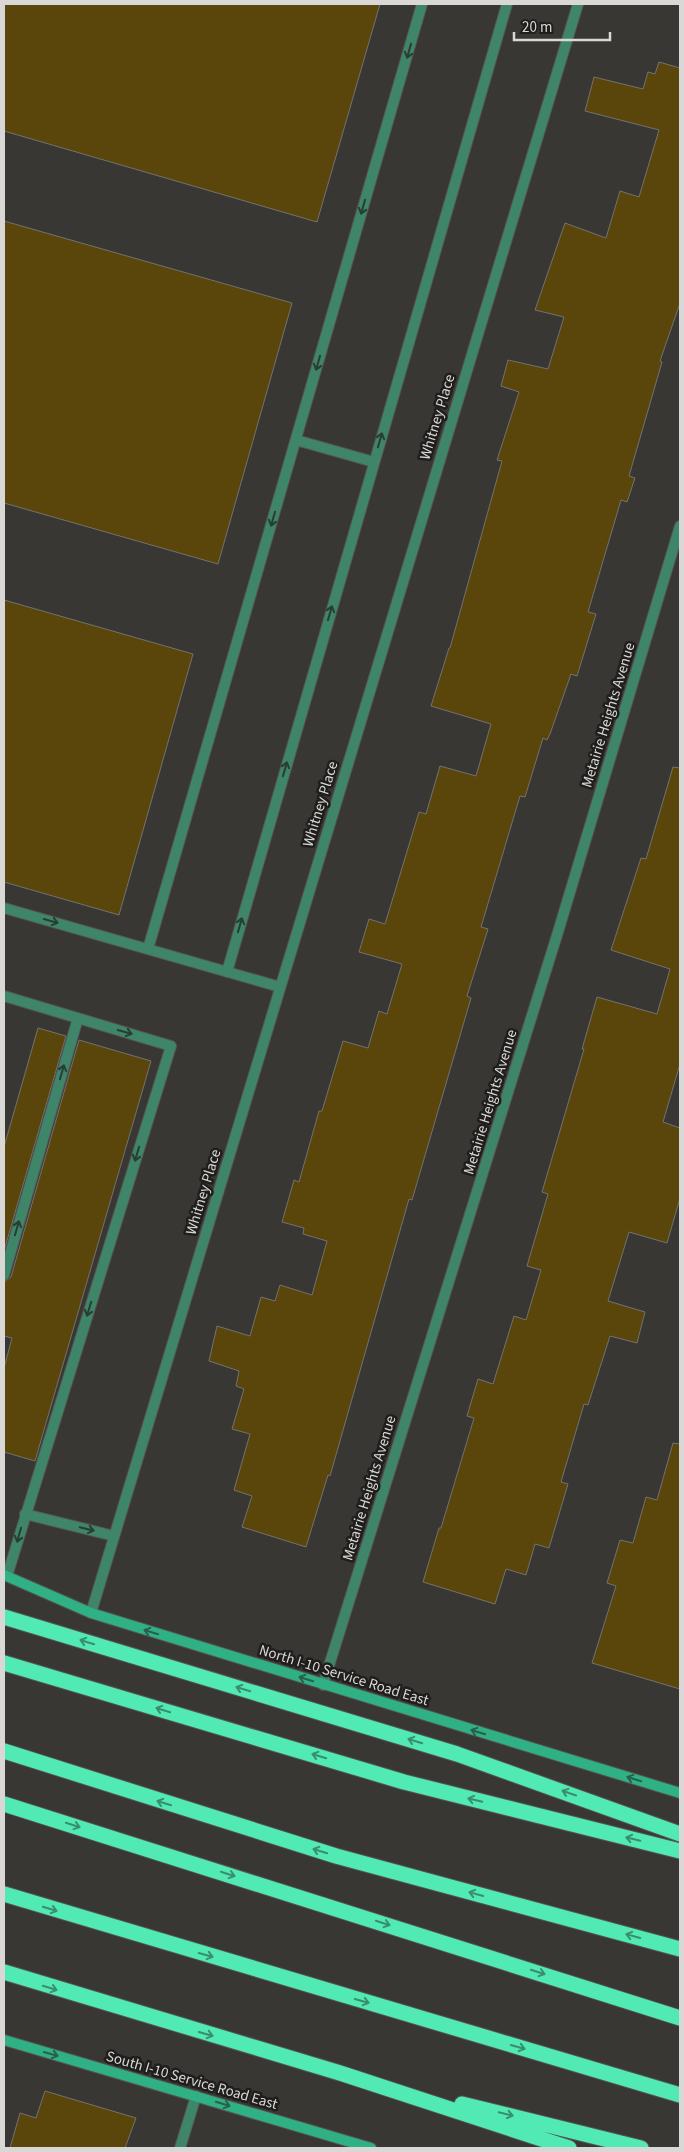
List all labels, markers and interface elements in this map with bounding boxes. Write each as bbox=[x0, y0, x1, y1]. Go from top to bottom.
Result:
scale bar bbox=[514, 10, 610, 42]
text: 20 m bbox=[522, 17, 552, 38]
one-way arrow bbox=[403, 42, 413, 58]
one-way arrow bbox=[358, 198, 368, 214]
one-way arrow bbox=[313, 354, 323, 370]
street label: Whitney Place bbox=[415, 372, 460, 462]
one-way arrow bbox=[376, 433, 386, 449]
one-way arrow bbox=[267, 510, 277, 526]
one-way arrow bbox=[326, 605, 336, 621]
street label: Metairie Heights Avenue bbox=[576, 640, 641, 790]
street label: Whitney Place bbox=[298, 759, 343, 849]
one-way arrow bbox=[281, 762, 291, 778]
one-way arrow bbox=[42, 917, 58, 927]
one-way arrow bbox=[236, 918, 246, 934]
street label: Metairie Heights Avenue bbox=[458, 1027, 523, 1177]
one-way arrow bbox=[116, 1028, 132, 1037]
one-way arrow bbox=[58, 1064, 68, 1080]
one-way arrow bbox=[132, 1146, 142, 1162]
street label: Whitney Place bbox=[181, 1147, 226, 1237]
one-way arrow bbox=[13, 1220, 23, 1236]
one-way arrow bbox=[83, 1301, 93, 1317]
street label: Metairie Heights Avenue bbox=[337, 1413, 402, 1563]
one-way arrow bbox=[78, 1525, 94, 1534]
one-way arrow bbox=[13, 1527, 23, 1543]
one-way arrow bbox=[143, 1626, 159, 1636]
one-way arrow bbox=[79, 1636, 95, 1646]
street label: North I-10 Service Road East bbox=[257, 1640, 431, 1711]
one-way arrow bbox=[298, 1674, 314, 1684]
one-way arrow bbox=[235, 1684, 251, 1694]
one-way arrow bbox=[155, 1705, 171, 1715]
one-way arrow bbox=[470, 1726, 486, 1736]
one-way arrow bbox=[407, 1736, 423, 1746]
one-way arrow bbox=[311, 1751, 327, 1761]
one-way arrow bbox=[626, 1774, 642, 1784]
one-way arrow bbox=[562, 1788, 577, 1797]
one-way arrow bbox=[468, 1794, 484, 1804]
one-way arrow bbox=[157, 1797, 173, 1807]
one-way arrow bbox=[65, 1821, 81, 1831]
one-way arrow bbox=[625, 1834, 641, 1844]
one-way arrow bbox=[312, 1845, 328, 1855]
one-way arrow bbox=[219, 1870, 235, 1880]
one-way arrow bbox=[469, 1889, 485, 1898]
one-way arrow bbox=[42, 1904, 58, 1914]
one-way arrow bbox=[374, 1919, 390, 1929]
one-way arrow bbox=[626, 1931, 642, 1940]
one-way arrow bbox=[198, 1951, 214, 1961]
one-way arrow bbox=[529, 1968, 545, 1978]
one-way arrow bbox=[42, 1983, 58, 1993]
one-way arrow bbox=[353, 1997, 369, 2007]
one-way arrow bbox=[198, 2029, 214, 2039]
one-way arrow bbox=[509, 2043, 525, 2053]
street label: South I-10 Service Road East bbox=[104, 2046, 280, 2115]
one-way arrow bbox=[42, 2050, 58, 2059]
one-way arrow bbox=[215, 2100, 231, 2110]
one-way arrow bbox=[497, 2110, 513, 2120]

